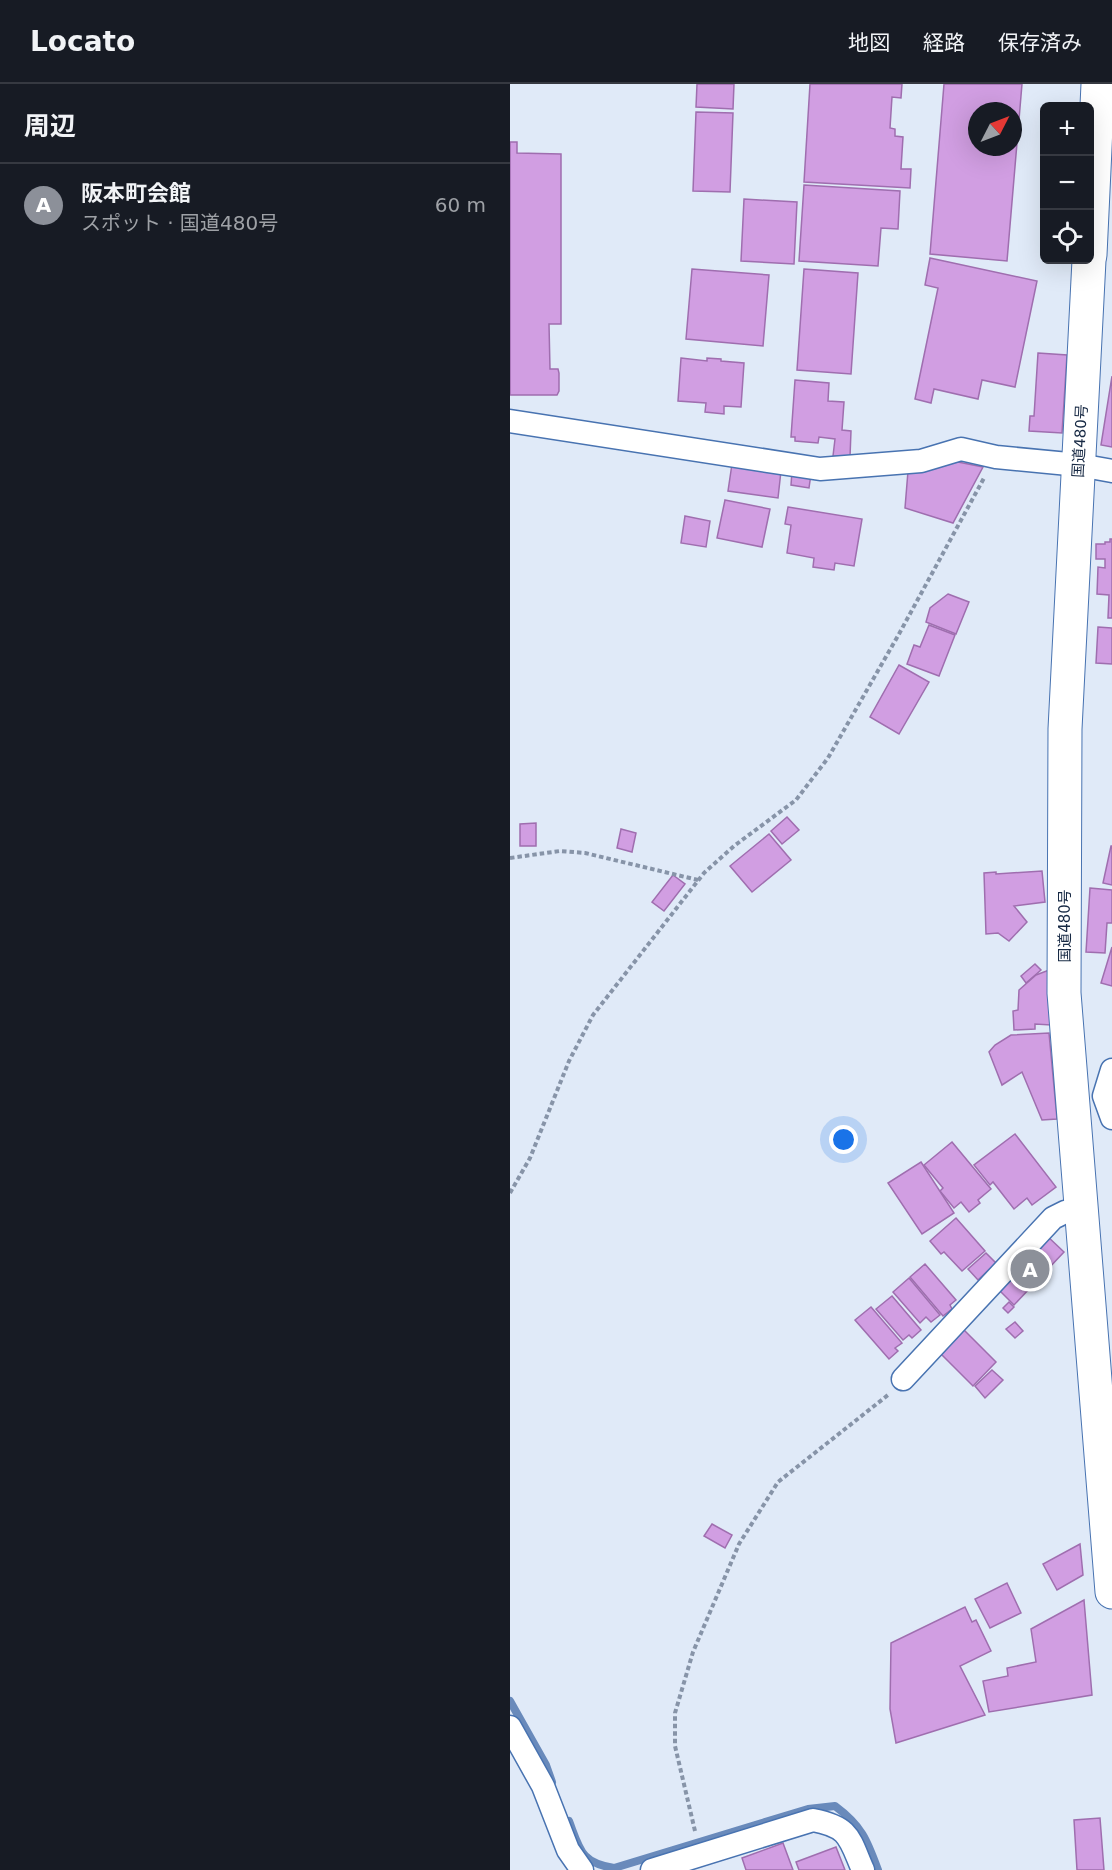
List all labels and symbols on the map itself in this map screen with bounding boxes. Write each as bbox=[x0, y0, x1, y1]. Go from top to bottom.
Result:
north arrow bbox=[968, 102, 1022, 156]
street label: 国道480号 bbox=[1069, 404, 1091, 478]
street label: 国道480号 bbox=[1056, 889, 1074, 963]
your location bbox=[829, 1125, 858, 1154]
pin: A bbox=[1010, 1246, 1050, 1292]

